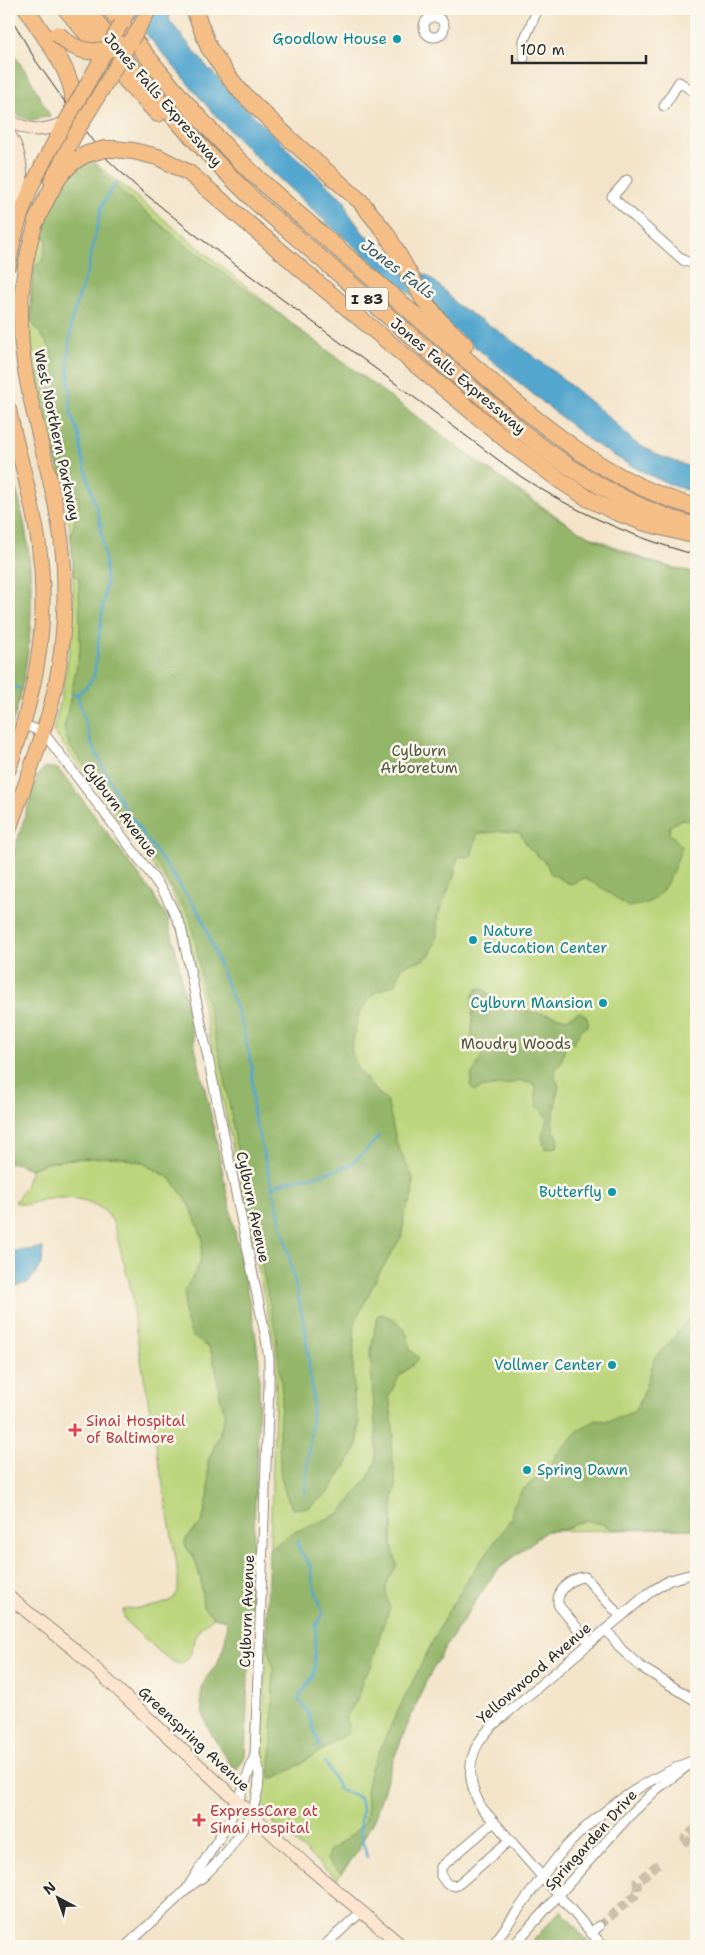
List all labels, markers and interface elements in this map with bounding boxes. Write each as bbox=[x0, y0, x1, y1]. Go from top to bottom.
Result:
street label: Jones Falls Expressway bbox=[99, 29, 227, 171]
place label: Goodlow House bbox=[273, 29, 387, 49]
scale bar bbox=[512, 32, 646, 64]
marker: Goodlow House bbox=[391, 33, 403, 45]
text: 100 m bbox=[520, 40, 565, 60]
water label: Jones Falls bbox=[357, 234, 439, 304]
road number: I 83 bbox=[346, 288, 388, 310]
street label: Jones Falls Expressway bbox=[386, 313, 530, 439]
street label: West Northern Parkway bbox=[29, 347, 85, 523]
park label: Cylburn Arboretum bbox=[380, 741, 458, 778]
street label: Cylburn Avenue bbox=[78, 759, 162, 861]
place label: Nature Education Center bbox=[483, 921, 607, 958]
marker: Nature Education Center bbox=[467, 934, 479, 946]
place label: Cylburn Mansion bbox=[471, 993, 593, 1013]
marker: Cylburn Mansion bbox=[597, 997, 609, 1009]
park label: Moudry Woods bbox=[461, 1034, 571, 1054]
street label: Cylburn Avenue bbox=[231, 1150, 275, 1264]
place label: Butterfly bbox=[539, 1182, 602, 1202]
marker: Butterfly bbox=[606, 1186, 618, 1198]
place label: Vollmer Center bbox=[494, 1355, 602, 1375]
marker: Vollmer Center bbox=[606, 1359, 618, 1371]
place label: Sinai Hospital of Baltimore bbox=[86, 1411, 186, 1448]
marker: Sinai Hospital of Baltimore bbox=[68, 1423, 82, 1437]
place label: Spring Dawn bbox=[537, 1460, 628, 1480]
marker: Spring Dawn bbox=[521, 1464, 533, 1476]
street label: Cylburn Avenue bbox=[235, 1554, 259, 1668]
street label: Yellowwood Avenue bbox=[473, 1618, 595, 1728]
street label: Greenspring Avenue bbox=[134, 1682, 254, 1796]
street label: Springarden Drive bbox=[540, 1785, 642, 1895]
place label: ExpressCare at Sinai Hospital bbox=[210, 1801, 318, 1838]
marker: ExpressCare at Sinai Hospital bbox=[192, 1813, 206, 1827]
north arrow bbox=[32, 1872, 82, 1922]
text: N bbox=[39, 1878, 60, 1899]

